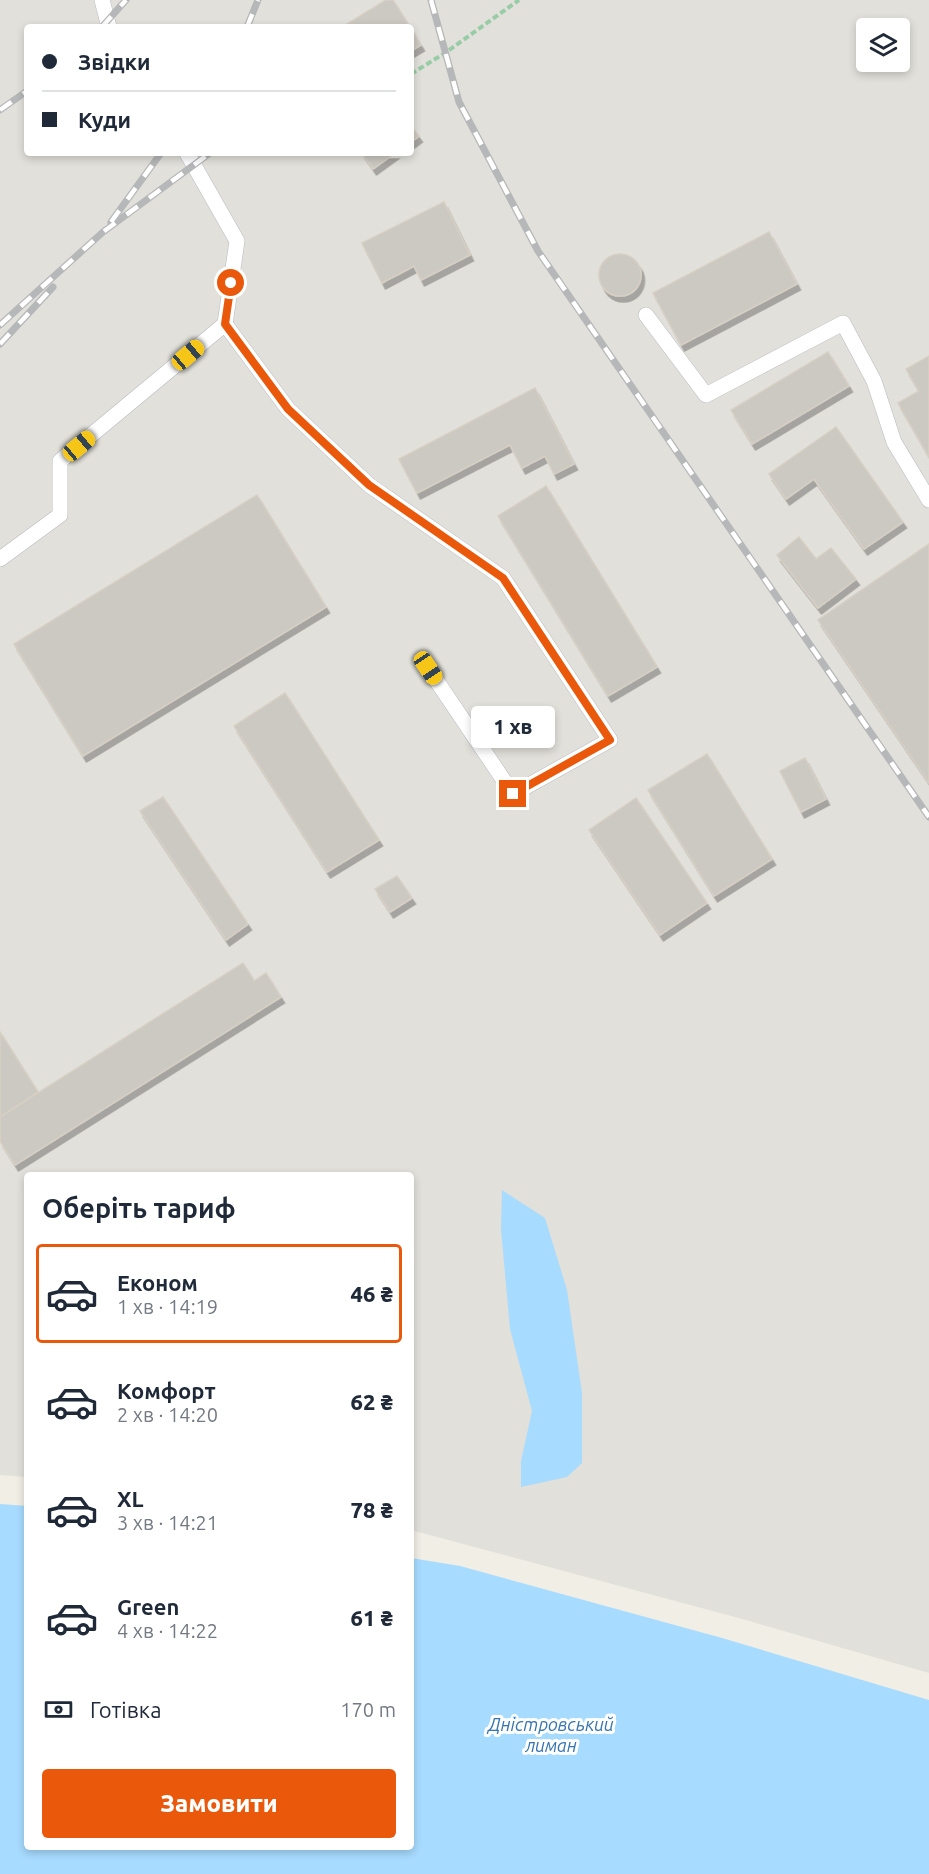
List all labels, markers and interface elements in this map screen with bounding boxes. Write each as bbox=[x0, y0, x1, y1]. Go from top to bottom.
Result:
map controls bbox=[856, 18, 910, 72]
button: layers bbox=[856, 18, 910, 72]
text: Звідки bbox=[78, 49, 151, 74]
text: Куди bbox=[78, 107, 131, 132]
route start bbox=[217, 269, 244, 296]
car bbox=[168, 337, 208, 373]
car bbox=[59, 428, 99, 464]
car bbox=[410, 648, 446, 688]
callout: 1 хв bbox=[471, 707, 555, 749]
text: 1 хв bbox=[493, 715, 533, 738]
route end bbox=[499, 780, 526, 807]
text: Оберіть тариф bbox=[42, 1193, 236, 1223]
icon: car bbox=[45, 1267, 99, 1321]
text: Економ bbox=[117, 1270, 198, 1295]
text: 46 ₴ bbox=[350, 1281, 393, 1306]
text: 1 хв · 14:19 bbox=[117, 1295, 218, 1318]
icon: car bbox=[45, 1375, 99, 1429]
text: Комфорт bbox=[117, 1378, 216, 1403]
text: 62 ₴ bbox=[350, 1389, 393, 1414]
text: 2 хв · 14:20 bbox=[117, 1403, 218, 1426]
icon: car bbox=[45, 1483, 99, 1537]
text: XL bbox=[117, 1486, 144, 1511]
text: 78 ₴ bbox=[350, 1497, 393, 1522]
text: 3 хв · 14:21 bbox=[117, 1511, 218, 1534]
icon: car bbox=[45, 1591, 99, 1645]
text: Green bbox=[117, 1594, 179, 1619]
text: 61 ₴ bbox=[350, 1605, 393, 1630]
text: 4 хв · 14:22 bbox=[117, 1619, 218, 1642]
icon: cash bbox=[42, 1693, 75, 1726]
text: Готівка bbox=[90, 1697, 161, 1722]
text: 170 m bbox=[340, 1698, 396, 1721]
water label: Дністровський лиман bbox=[486, 1714, 614, 1755]
button: Замовити bbox=[42, 1769, 396, 1838]

